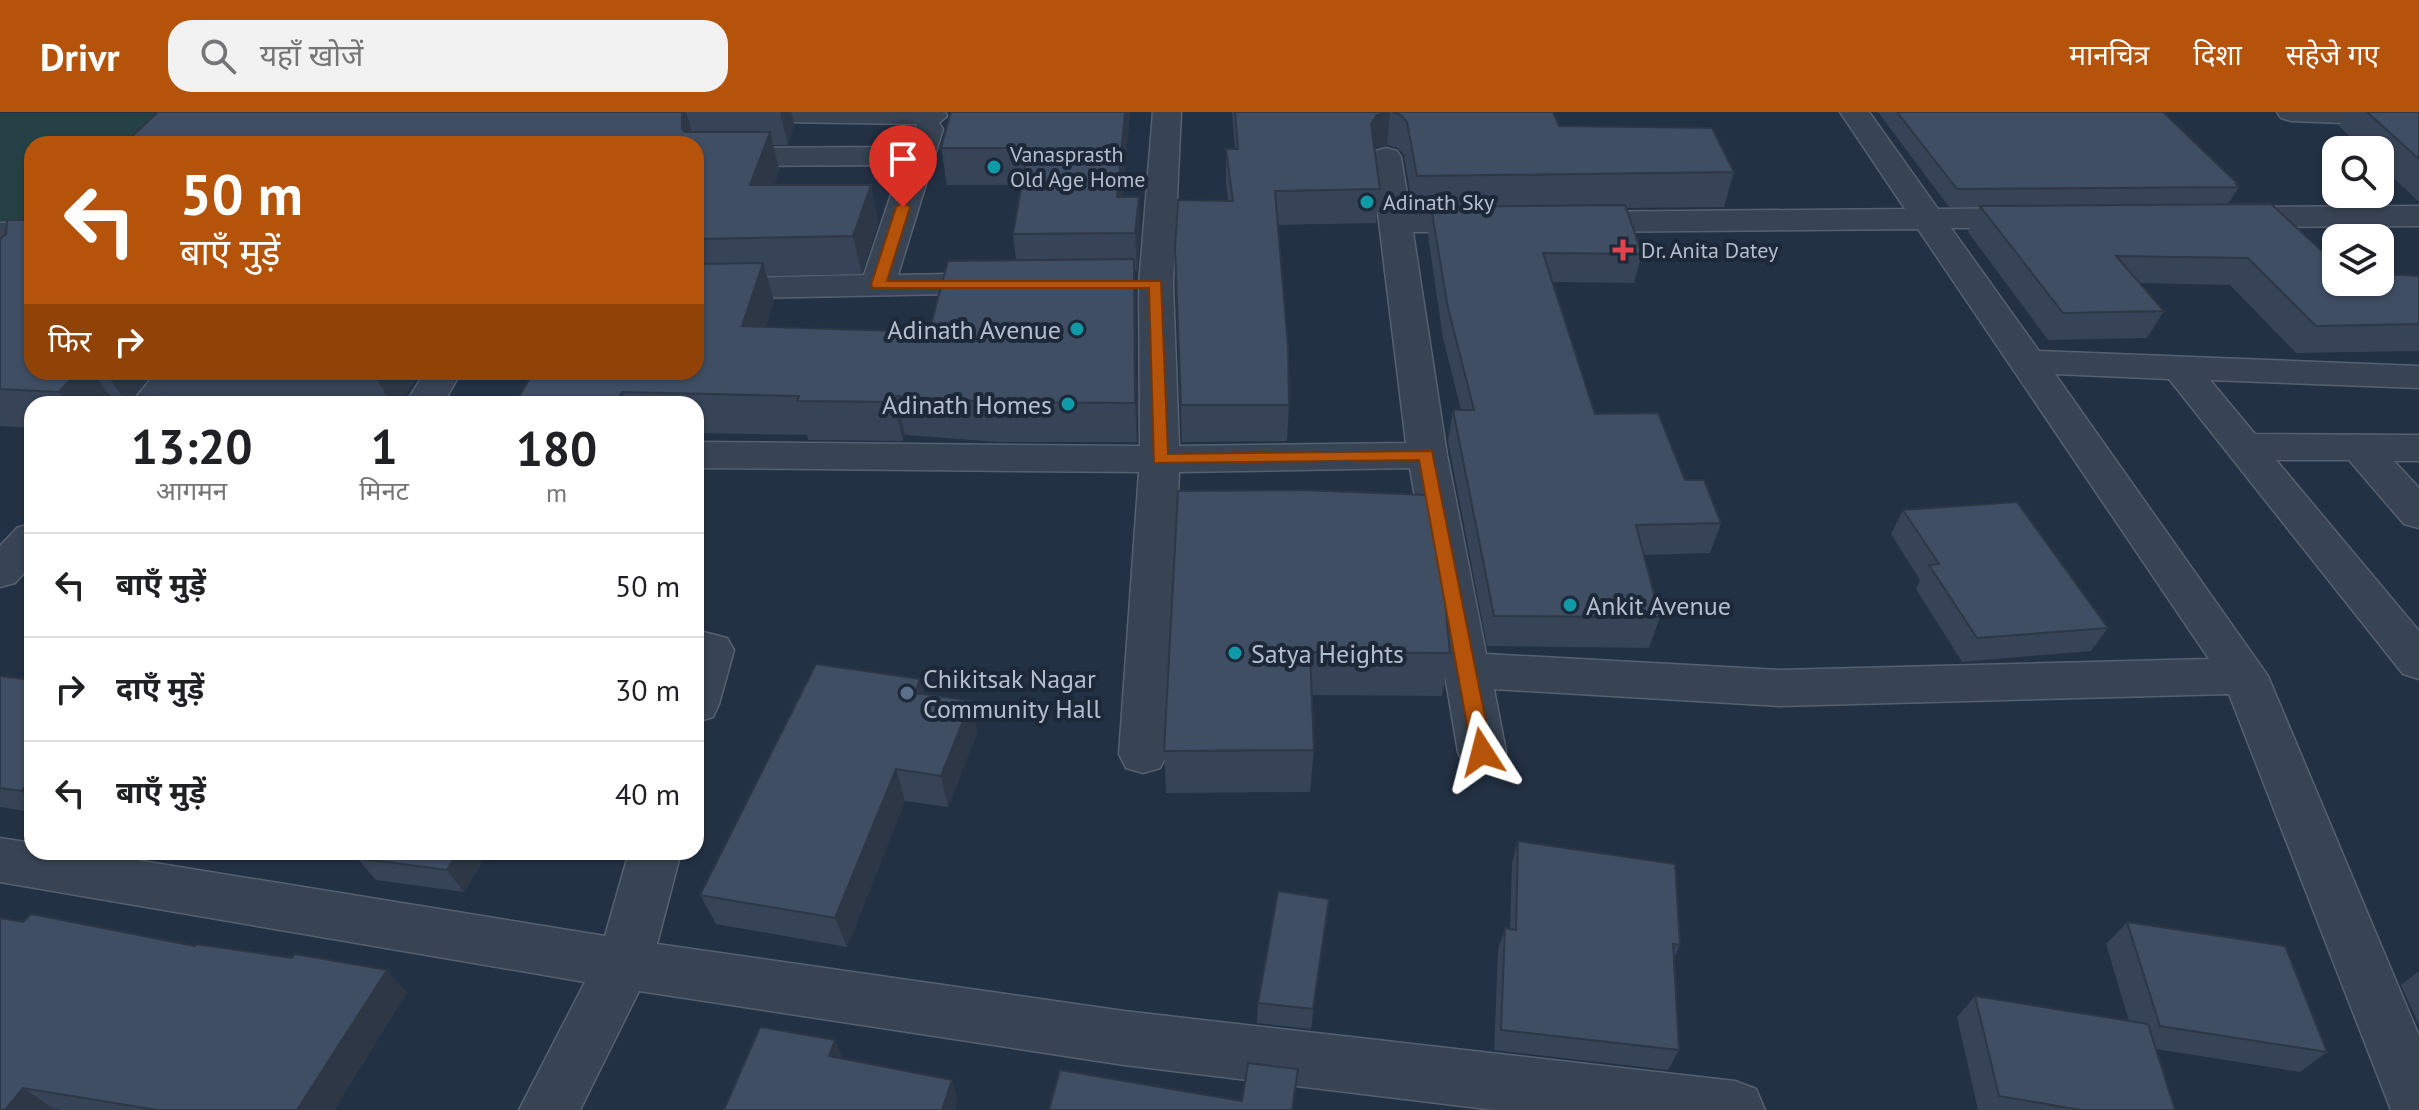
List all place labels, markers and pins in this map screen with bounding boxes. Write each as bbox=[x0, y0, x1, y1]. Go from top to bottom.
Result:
pin bbox=[869, 125, 937, 207]
place label: Vanasprasth Old Age Home bbox=[1009, 140, 1146, 193]
marker: Vanasprasth Old Age Home bbox=[985, 158, 1003, 176]
place label: Adinath Sky bbox=[1383, 188, 1495, 216]
marker: Adinath Sky bbox=[1358, 193, 1376, 211]
place label: Dr. Anita Datey bbox=[1641, 236, 1779, 264]
marker: Dr. Anita Datey bbox=[1612, 239, 1634, 261]
place label: Adinath Avenue bbox=[887, 313, 1061, 346]
marker: Adinath Avenue bbox=[1068, 320, 1086, 338]
place label: Adinath Homes bbox=[882, 388, 1052, 421]
marker: Adinath Homes bbox=[1059, 395, 1077, 413]
place label: Ankit Avenue bbox=[1586, 589, 1731, 622]
marker: Ankit Avenue bbox=[1561, 596, 1579, 614]
place label: Satya Heights bbox=[1251, 637, 1404, 670]
marker: Satya Heights bbox=[1226, 644, 1244, 662]
place label: Chikitsak Nagar Community Hall bbox=[923, 662, 1101, 725]
marker: Chikitsak Nagar Community Hall bbox=[898, 684, 916, 702]

